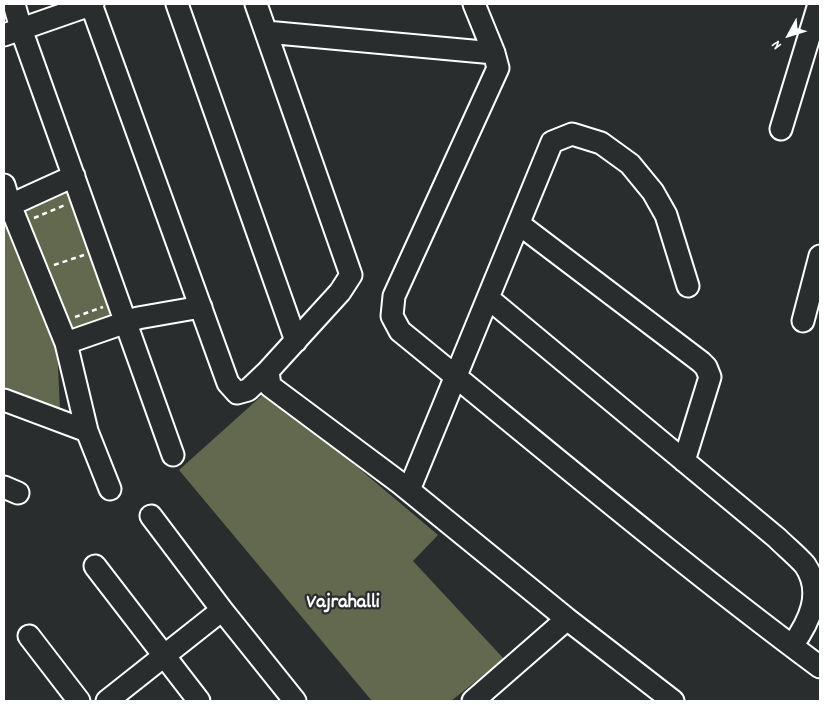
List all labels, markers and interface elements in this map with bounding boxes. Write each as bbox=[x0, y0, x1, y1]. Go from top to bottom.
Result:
north arrow bbox=[764, 10, 814, 60]
text: N bbox=[767, 35, 787, 53]
district label: Vajrahalli bbox=[307, 592, 379, 616]

